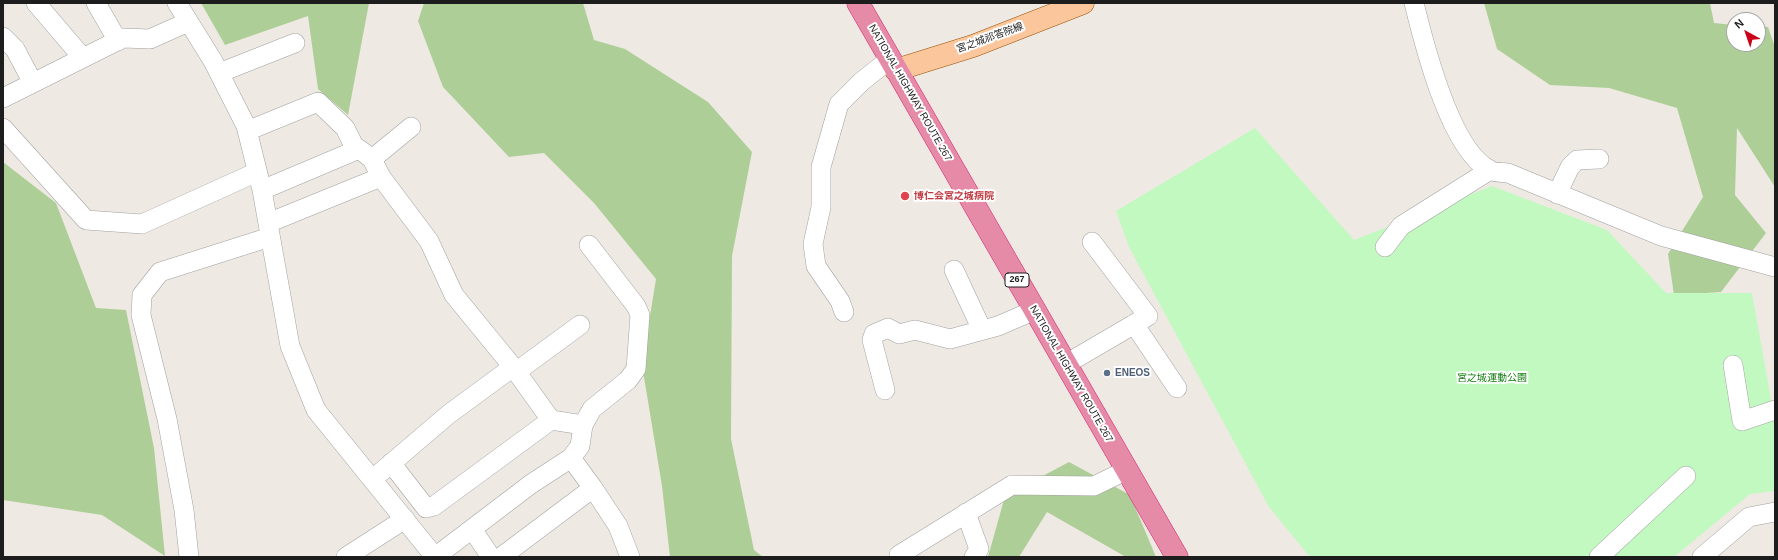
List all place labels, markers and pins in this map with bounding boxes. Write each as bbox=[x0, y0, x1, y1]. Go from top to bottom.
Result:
marker: 博仁会宮之城病院 bbox=[899, 190, 911, 202]
place label: 博仁会宮之城病院 bbox=[914, 190, 994, 202]
place label: ENEOS bbox=[1115, 367, 1150, 379]
marker: ENEOS bbox=[1102, 368, 1112, 378]

